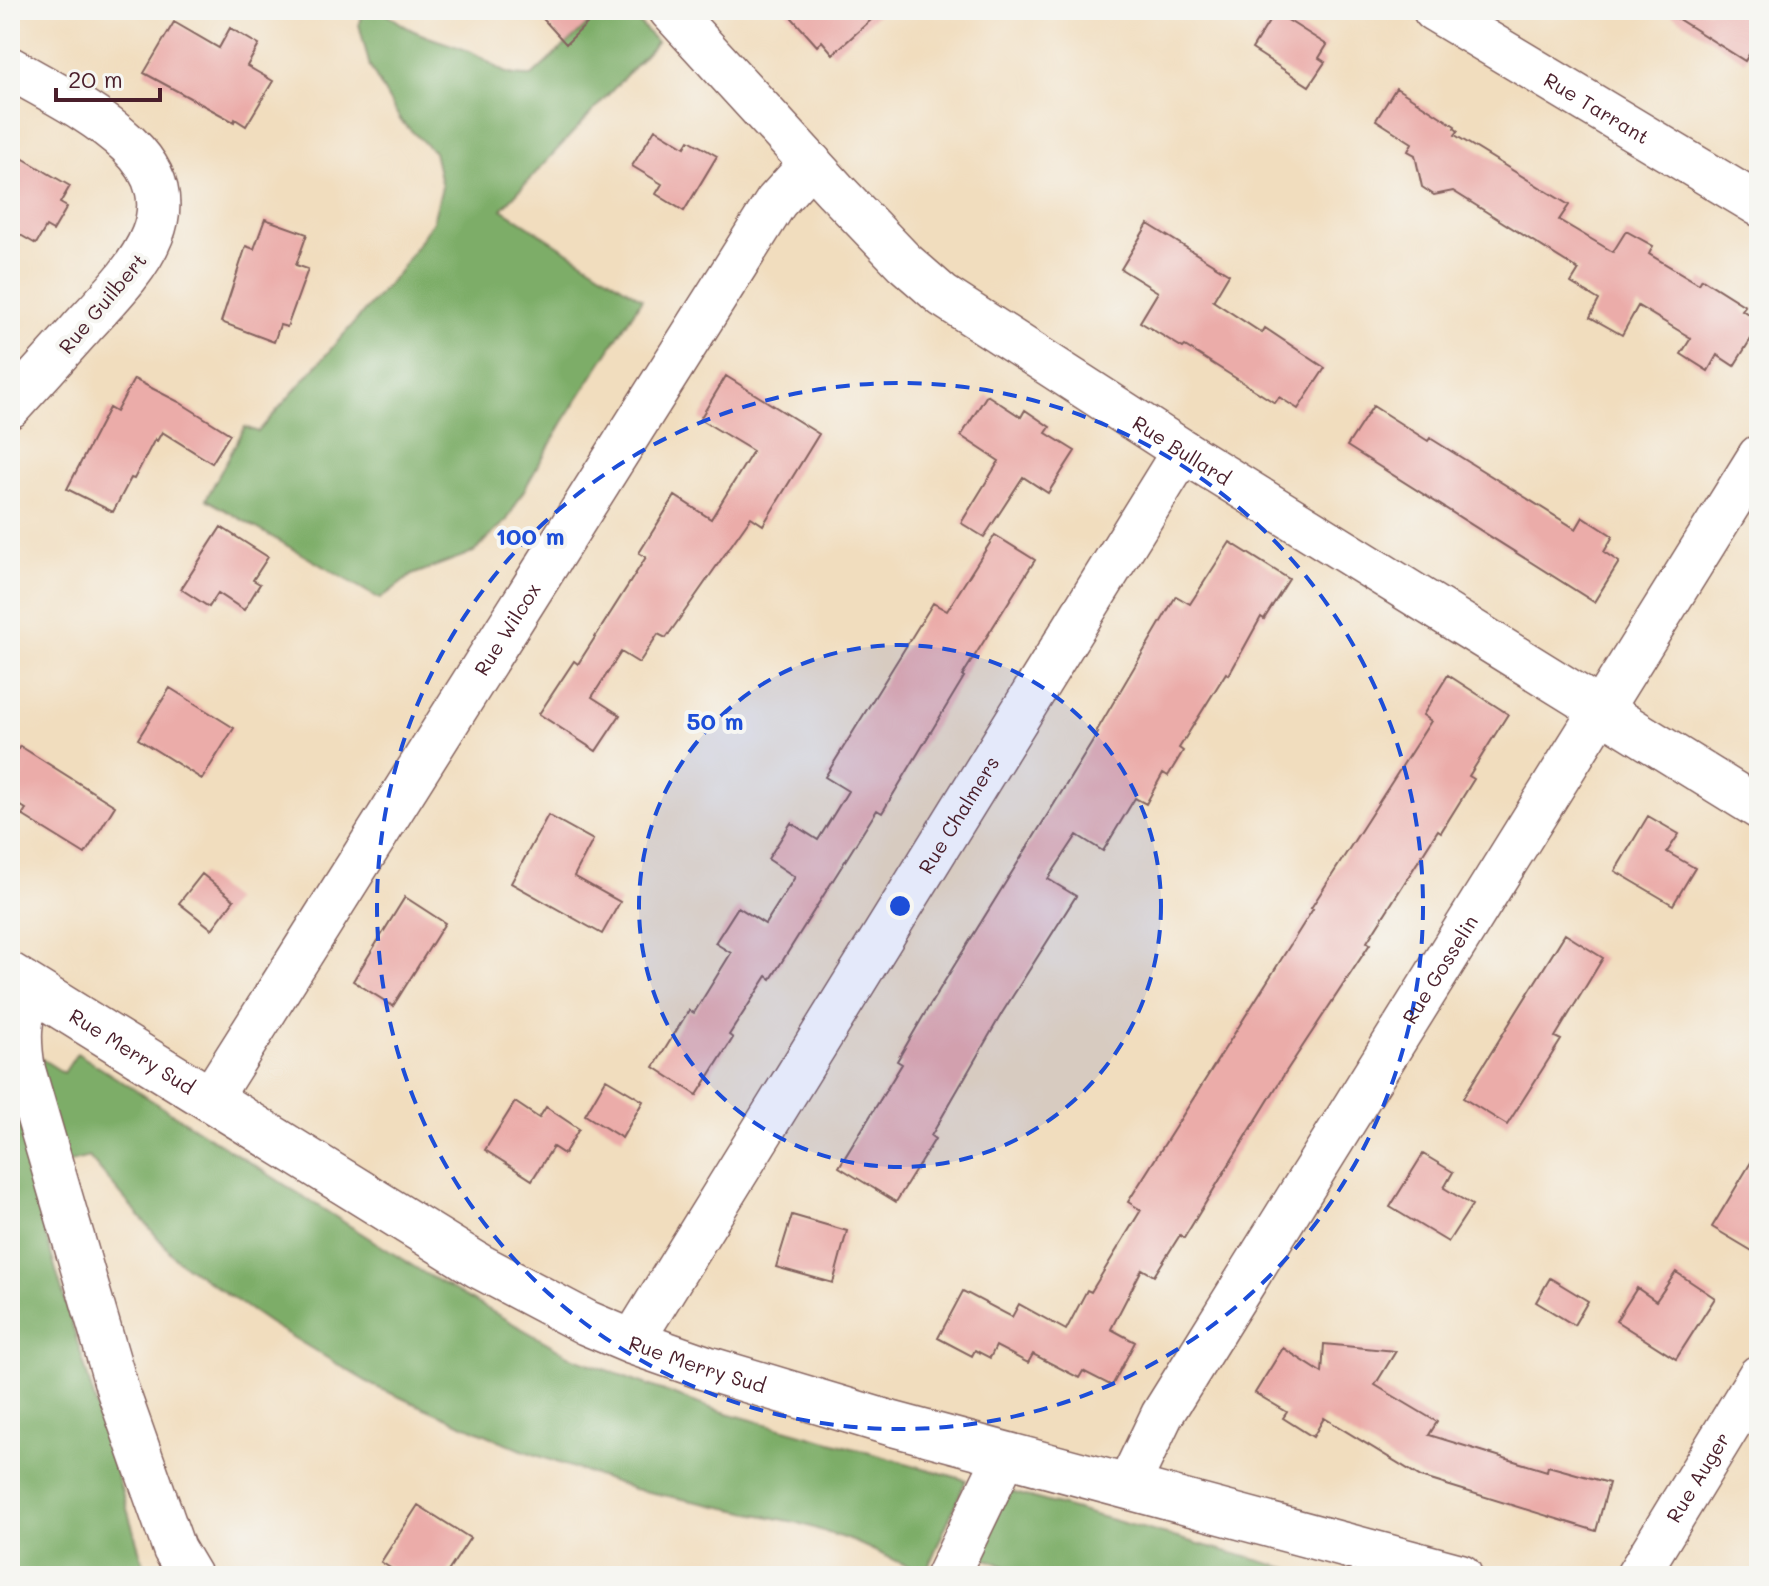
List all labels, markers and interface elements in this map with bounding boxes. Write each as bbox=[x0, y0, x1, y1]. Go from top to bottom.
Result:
scale bar bbox=[56, 52, 160, 102]
text: 20 m bbox=[68, 63, 123, 94]
street label: Rue Tarrant bbox=[1539, 66, 1654, 149]
street label: Rue Guilbert bbox=[52, 247, 152, 359]
street label: Rue Bullard bbox=[1128, 409, 1236, 491]
text: 100 m bbox=[495, 520, 565, 551]
street label: Rue Wilcox bbox=[468, 577, 546, 680]
text: 50 m bbox=[686, 705, 744, 736]
street label: Rue Chalmers bbox=[912, 751, 1004, 878]
centre of rings bbox=[886, 892, 914, 920]
street label: Rue Gosselin bbox=[1396, 910, 1483, 1028]
street label: Rue Merry Sud bbox=[65, 1002, 200, 1100]
street label: Rue Merry Sud bbox=[626, 1329, 769, 1398]
street label: Rue Auger bbox=[1660, 1427, 1735, 1527]

